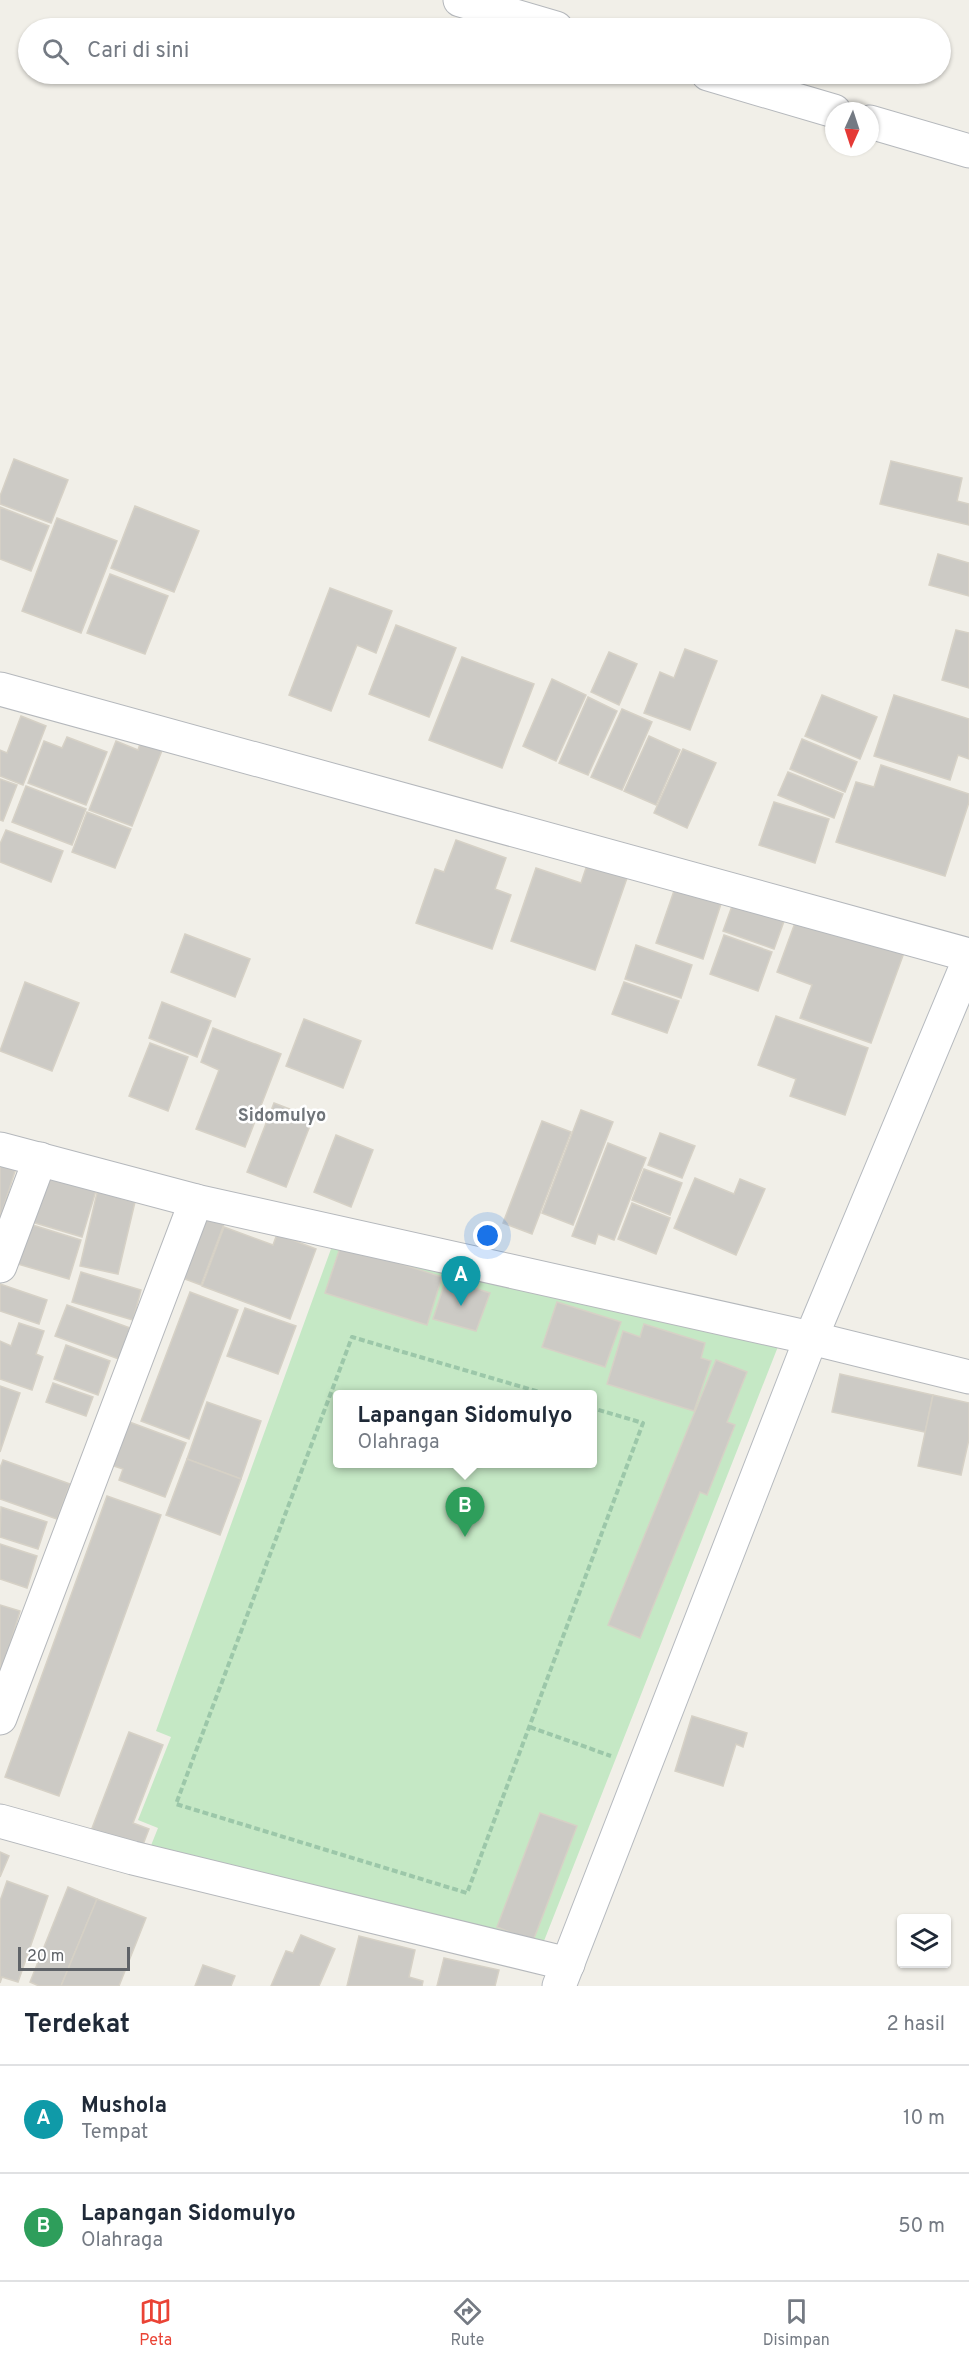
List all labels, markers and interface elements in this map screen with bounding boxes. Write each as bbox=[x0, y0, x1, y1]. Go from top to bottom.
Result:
search box bbox=[18, 18, 951, 84]
icon: search bbox=[39, 35, 72, 68]
text: Cari di sini bbox=[87, 38, 189, 65]
north arrow bbox=[825, 102, 879, 156]
district label: Sidomulyo bbox=[238, 1105, 326, 1128]
your location bbox=[473, 1221, 502, 1250]
pin: A bbox=[442, 1256, 480, 1306]
popup bbox=[333, 1390, 597, 1468]
text: Lapangan Sidomulyo bbox=[358, 1403, 572, 1430]
text: Olahraga bbox=[358, 1430, 440, 1456]
pin: B bbox=[446, 1488, 484, 1537]
map controls bbox=[897, 1914, 951, 1968]
button: layers bbox=[897, 1914, 951, 1968]
scale bar bbox=[18, 1944, 130, 1972]
text: 20 m bbox=[27, 1947, 64, 1967]
text: Terdekat bbox=[24, 2009, 130, 2042]
text: 2 hasil bbox=[886, 2012, 945, 2038]
text: Mushola bbox=[81, 2093, 167, 2120]
text: A bbox=[36, 2106, 51, 2132]
text: 10 m bbox=[903, 2106, 945, 2132]
text: Tempat bbox=[81, 2120, 148, 2146]
text: Lapangan Sidomulyo bbox=[81, 2201, 296, 2228]
text: B bbox=[37, 2214, 50, 2240]
text: 50 m bbox=[898, 2214, 945, 2240]
text: Olahraga bbox=[81, 2228, 163, 2254]
tab: Peta bbox=[139, 2295, 172, 2351]
tab: Rute bbox=[450, 2295, 484, 2351]
tab: Disimpan bbox=[763, 2295, 830, 2351]

